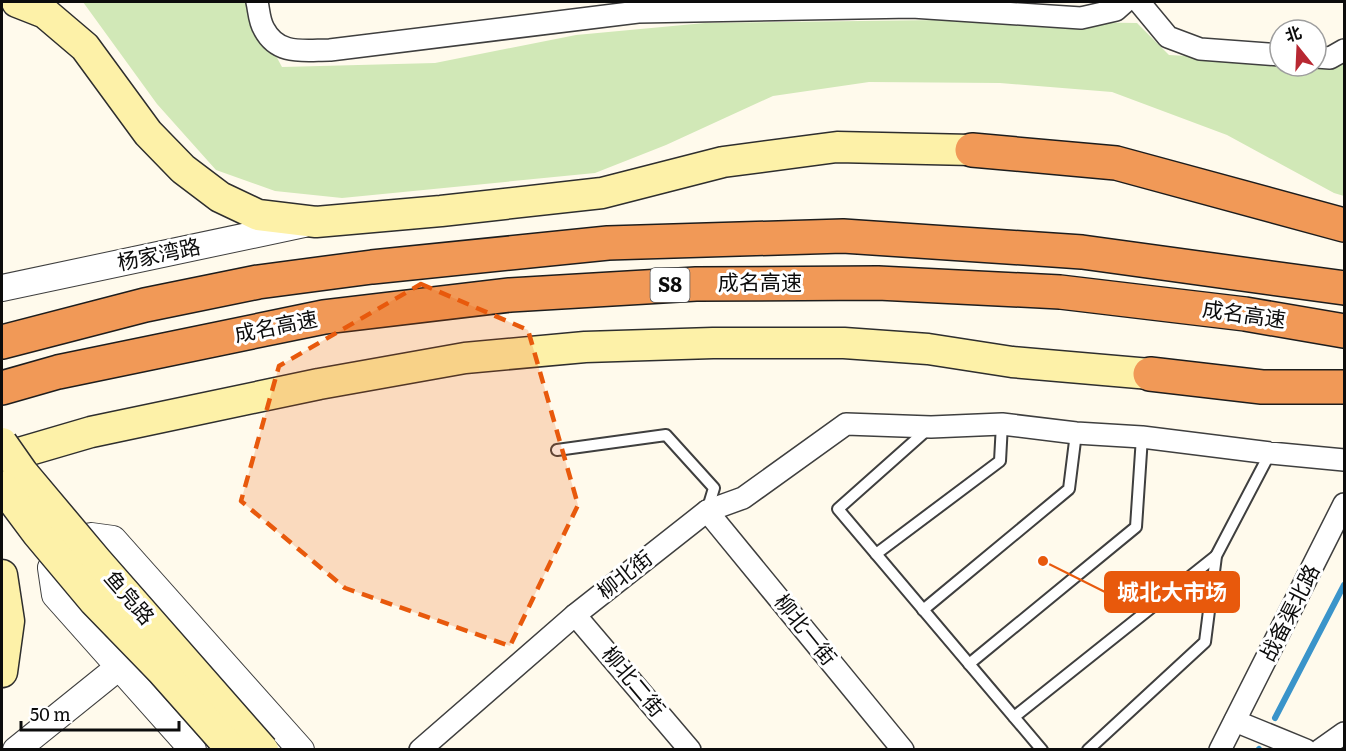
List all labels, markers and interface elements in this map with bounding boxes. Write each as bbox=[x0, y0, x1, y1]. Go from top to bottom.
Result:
north arrow bbox=[1268, 18, 1328, 78]
text: 北 bbox=[1282, 19, 1304, 47]
street label: 杨家湾路 bbox=[114, 229, 203, 276]
street label: 成名高速 bbox=[718, 265, 802, 296]
road number: S8 bbox=[650, 268, 690, 302]
street label: 成名高速 bbox=[1201, 291, 1288, 334]
street label: 成名高速 bbox=[231, 301, 320, 348]
street label: 柳北街 bbox=[589, 541, 658, 605]
street label: 战备渠北路 bbox=[1250, 558, 1325, 666]
street label: 鱼凫路 bbox=[99, 562, 163, 630]
callout: 城北大市场 bbox=[1105, 572, 1239, 612]
text: 城北大市场 bbox=[1117, 574, 1227, 607]
street label: 柳北一街 bbox=[768, 586, 845, 671]
street label: 柳北二街 bbox=[596, 638, 674, 723]
scale bar bbox=[21, 694, 178, 732]
text: 50 m bbox=[30, 700, 71, 727]

